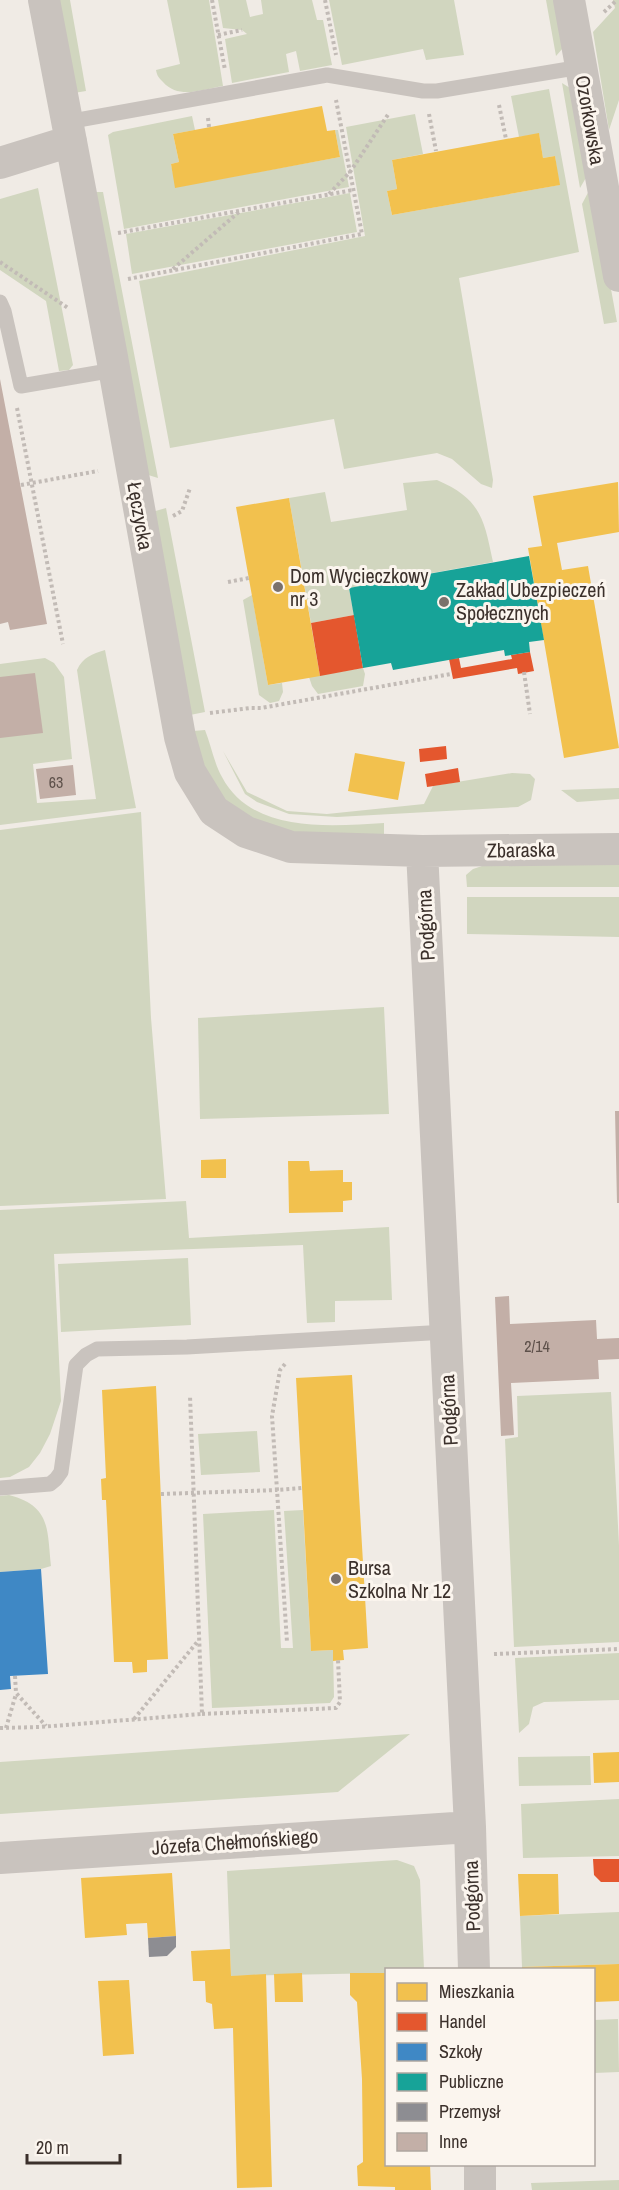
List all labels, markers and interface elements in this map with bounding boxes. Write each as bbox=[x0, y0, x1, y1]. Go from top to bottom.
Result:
street label: Ozorkowska bbox=[569, 73, 612, 167]
street label: Łęczycka bbox=[121, 480, 160, 552]
place label: Dom Wycieczkowy nr 3 bbox=[290, 562, 429, 612]
place label: Zakład Ubezpieczeń Społecznych bbox=[456, 576, 606, 626]
marker: Dom Wycieczkowy nr 3 bbox=[271, 580, 285, 594]
marker: Zakład Ubezpieczeń Społecznych bbox=[437, 595, 451, 609]
house number: 63 bbox=[49, 771, 63, 793]
street label: Zbaraska bbox=[487, 835, 555, 864]
street label: Podgórna bbox=[410, 889, 441, 961]
house number: 2/14 bbox=[524, 1335, 550, 1357]
street label: Podgórna bbox=[433, 1374, 464, 1446]
place label: Bursa Szkolna Nr 12 bbox=[348, 1554, 451, 1604]
marker: Bursa Szkolna Nr 12 bbox=[329, 1572, 343, 1586]
street label: Józefa Chełmońskiego bbox=[151, 1822, 319, 1861]
street label: Podgórna bbox=[457, 1860, 486, 1932]
legend bbox=[385, 1968, 595, 2166]
text: Mieszkania bbox=[439, 1979, 514, 2004]
text: Handel bbox=[439, 2009, 486, 2034]
text: Szkoły bbox=[439, 2039, 483, 2064]
text: Publiczne bbox=[439, 2069, 504, 2094]
text: Przemysł bbox=[439, 2099, 500, 2124]
scale bar bbox=[27, 2127, 120, 2165]
text: Inne bbox=[439, 2129, 468, 2154]
text: 20 m bbox=[36, 2135, 69, 2160]

